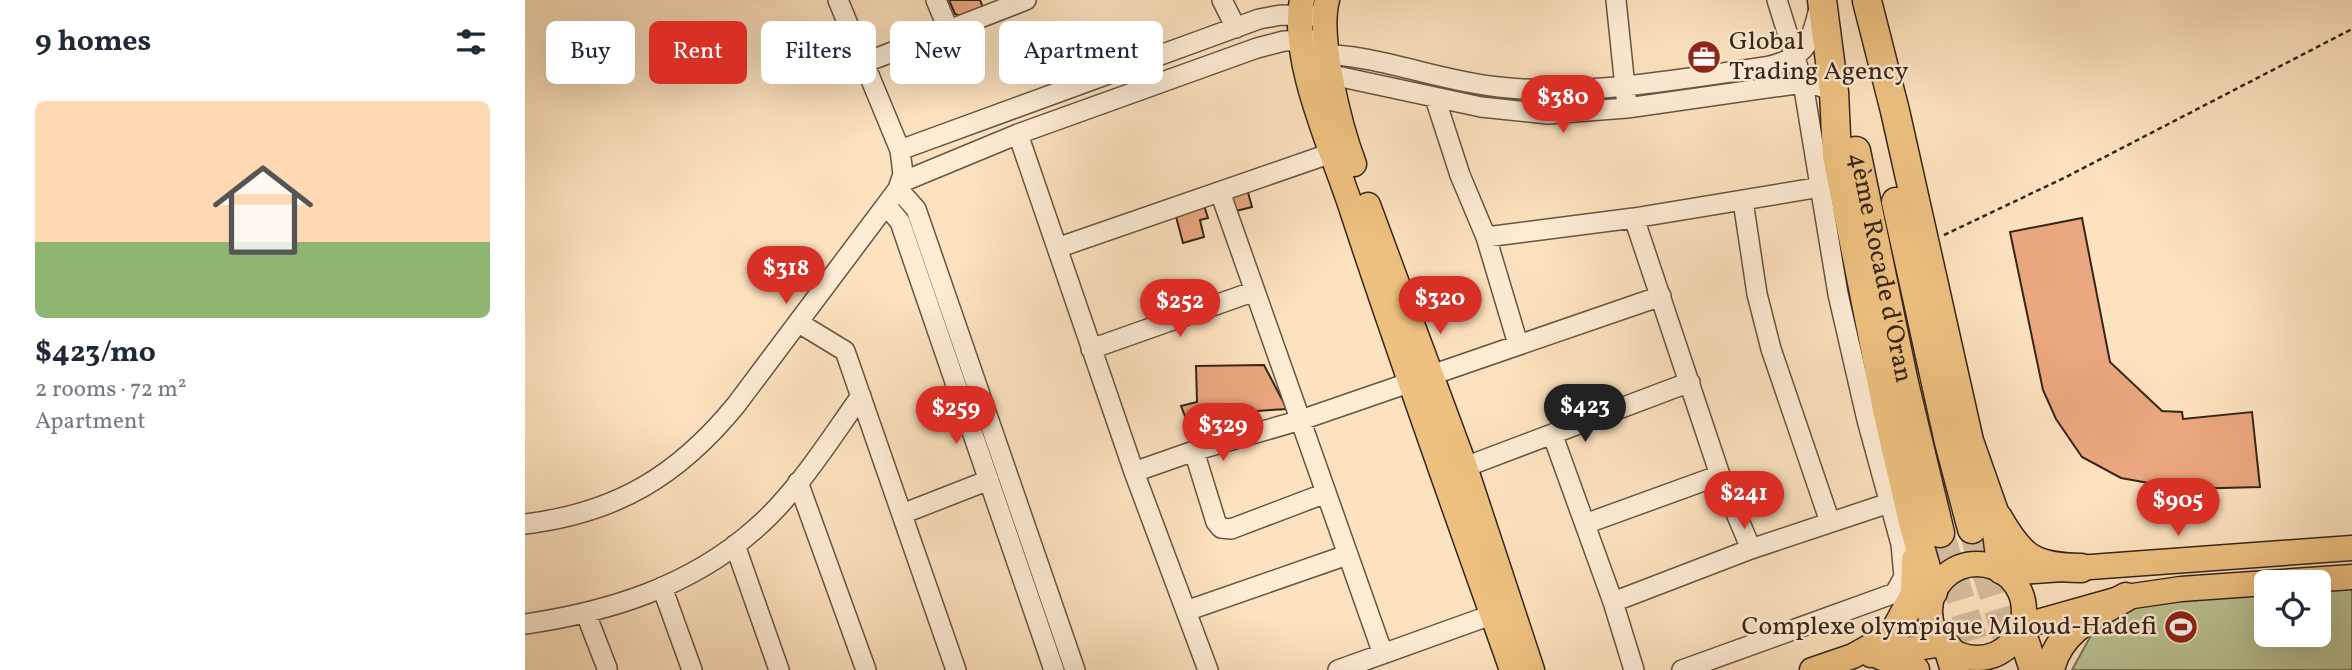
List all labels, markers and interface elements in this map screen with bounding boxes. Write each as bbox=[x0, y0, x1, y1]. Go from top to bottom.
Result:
text: 9 homes bbox=[35, 21, 151, 63]
chip: Buy bbox=[546, 21, 635, 84]
chip: Rent bbox=[649, 21, 747, 84]
chip: Filters bbox=[761, 21, 876, 84]
chip: New bbox=[890, 21, 985, 84]
chip: Apartment bbox=[999, 21, 1163, 84]
icon: filters bbox=[452, 23, 490, 61]
place label: Global Trading Agency bbox=[1729, 24, 1909, 90]
office icon: Global Trading Agency bbox=[1685, 38, 1723, 76]
pin: $380 bbox=[1522, 76, 1604, 135]
text: $380 bbox=[1537, 82, 1589, 114]
icon: home bbox=[200, 147, 326, 273]
street label: 4ème Rocade d'Oran bbox=[1839, 149, 1921, 386]
pin: $318 bbox=[745, 246, 827, 306]
text: $318 bbox=[763, 253, 809, 285]
pin: $320 bbox=[1399, 276, 1481, 336]
pin: $252 bbox=[1139, 280, 1221, 339]
text: $320 bbox=[1415, 283, 1465, 315]
text: $252 bbox=[1156, 286, 1204, 318]
text: $423/mo bbox=[35, 332, 156, 374]
text: 2 rooms · 72 m² bbox=[35, 374, 186, 406]
pin: $423 bbox=[1544, 384, 1626, 444]
pin: $259 bbox=[915, 386, 997, 446]
text: $423 bbox=[1560, 391, 1610, 423]
text: $259 bbox=[932, 393, 980, 425]
pin: $329 bbox=[1182, 404, 1264, 463]
text: Apartment bbox=[35, 406, 146, 438]
text: $329 bbox=[1198, 410, 1248, 442]
pin: $241 bbox=[1703, 472, 1785, 531]
text: $241 bbox=[1720, 478, 1768, 510]
pin: $905 bbox=[2137, 478, 2219, 538]
text: $905 bbox=[2153, 485, 2203, 517]
map controls bbox=[2254, 570, 2331, 647]
button: locate bbox=[2254, 570, 2331, 647]
sports icon: Complexe olympique Miloud-Hadefi bbox=[2162, 608, 2200, 646]
place label: Complexe olympique Miloud-Hadefi bbox=[1741, 609, 2157, 645]

